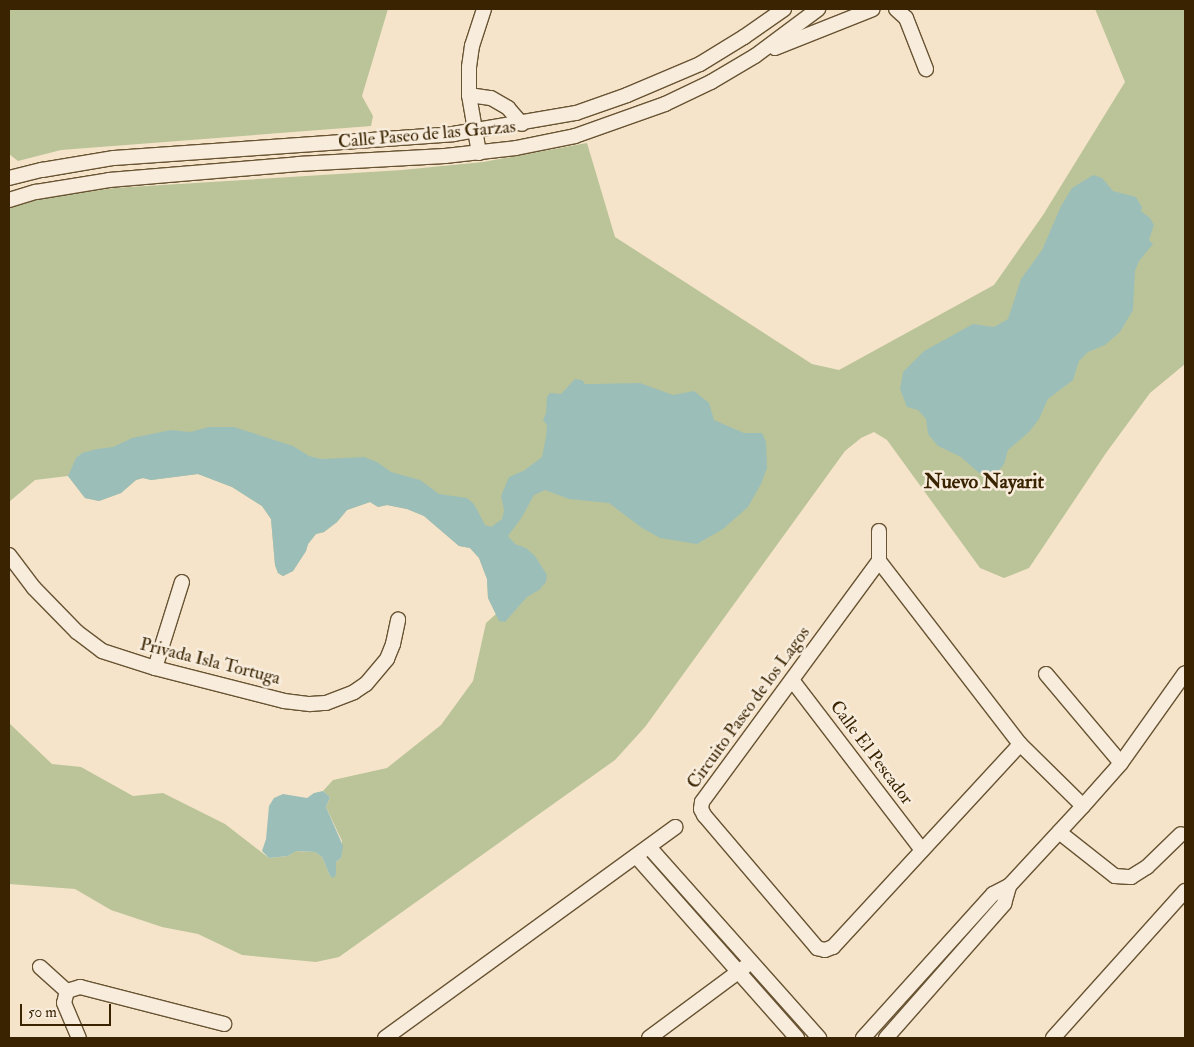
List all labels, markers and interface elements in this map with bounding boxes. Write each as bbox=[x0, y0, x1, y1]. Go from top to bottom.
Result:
street label: Calle Paseo de las Garzas bbox=[337, 116, 517, 154]
district label: Nuevo Nayarit bbox=[924, 469, 1044, 493]
street label: Circuito Paseo de los Lagos bbox=[683, 623, 815, 793]
street label: Privada Isla Tortuga bbox=[138, 634, 282, 690]
street label: Calle El Pescador bbox=[825, 697, 917, 809]
scale bar bbox=[22, 994, 114, 1026]
text: 50 m bbox=[28, 1003, 57, 1022]

